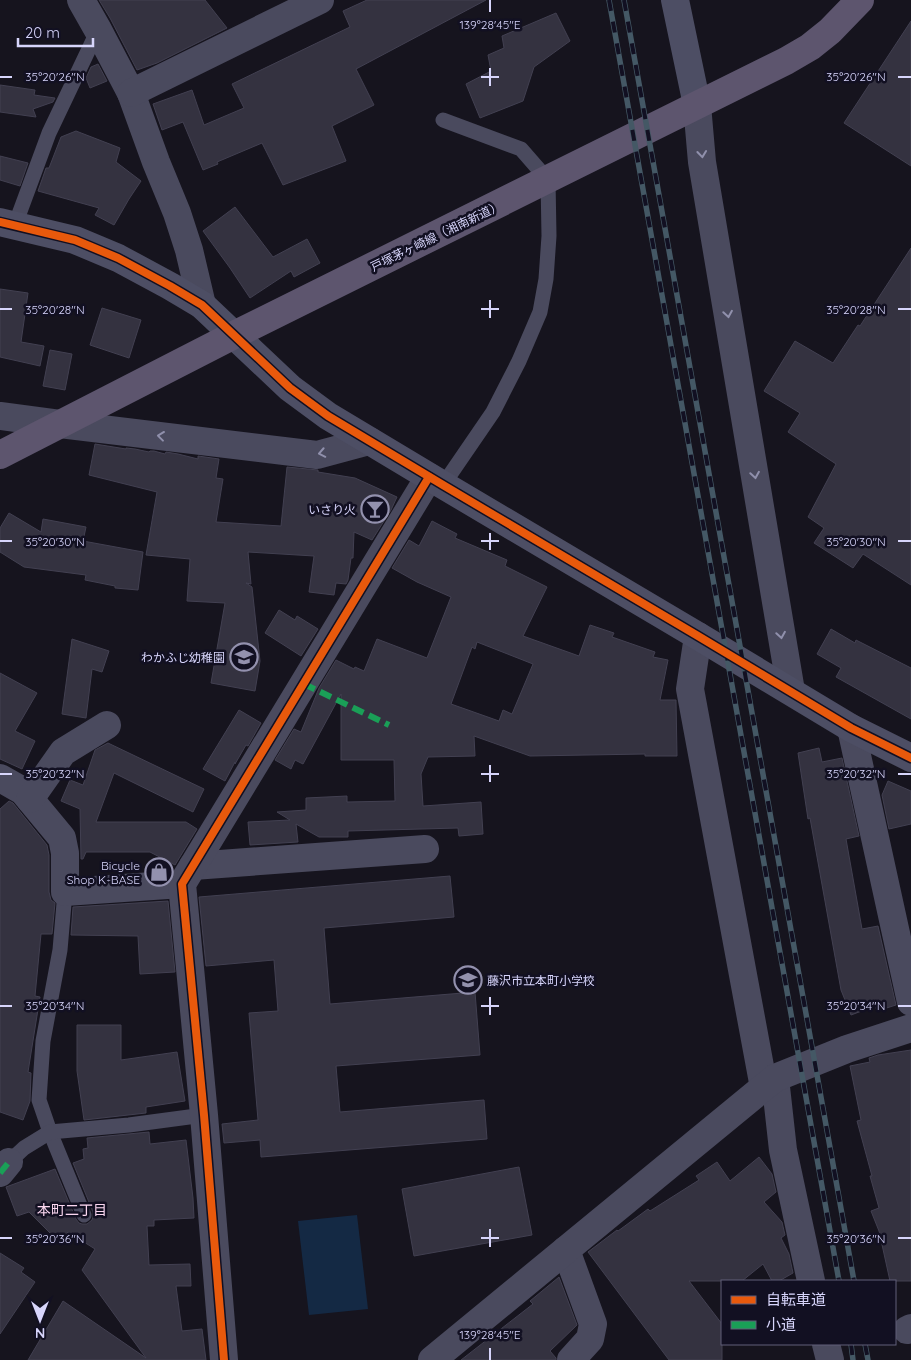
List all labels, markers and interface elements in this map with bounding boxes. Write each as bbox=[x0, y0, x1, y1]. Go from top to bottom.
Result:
scale bar bbox=[18, 15, 92, 47]
text: 139°28'45"E bbox=[459, 17, 521, 32]
text: 20 m bbox=[25, 23, 60, 42]
text: 35°20'26"N bbox=[25, 69, 85, 84]
text: 35°20'26"N bbox=[826, 69, 886, 84]
one-way arrow bbox=[696, 150, 707, 158]
street label: 戸塚茅ヶ崎線（湘南新道） bbox=[368, 198, 504, 274]
text: 35°20'28"N bbox=[25, 302, 85, 317]
text: 35°20'28"N bbox=[826, 302, 886, 317]
one-way arrow bbox=[723, 310, 733, 319]
one-way arrow bbox=[157, 432, 165, 442]
one-way arrow bbox=[318, 447, 327, 458]
one-way arrow bbox=[749, 470, 759, 479]
bar icon: いさり火 bbox=[360, 494, 390, 524]
place label: いさり火 bbox=[308, 502, 356, 517]
text: 35°20'30"N bbox=[25, 534, 85, 549]
text: 35°20'30"N bbox=[826, 534, 886, 549]
one-way arrow bbox=[776, 631, 786, 639]
school or university icon: わかふじ幼稚園 bbox=[229, 642, 259, 672]
place label: わかふじ幼稚園 bbox=[141, 650, 225, 665]
text: 35°20'32"N bbox=[25, 766, 85, 781]
text: 35°20'32"N bbox=[826, 766, 886, 781]
shop icon: Bicycle Shop K-BASE bbox=[144, 857, 174, 887]
place label: Bicycle Shop K-BASE bbox=[67, 858, 140, 887]
school or university icon: 藤沢市立本町小学校 bbox=[453, 965, 483, 995]
place label: 藤沢市立本町小学校 bbox=[487, 973, 595, 988]
text: 35°20'34"N bbox=[26, 998, 84, 1013]
text: 35°20'34"N bbox=[827, 998, 885, 1013]
district label: 本町二丁目 bbox=[37, 1201, 107, 1219]
text: 35°20'36"N bbox=[26, 1231, 85, 1246]
text: 35°20'36"N bbox=[827, 1231, 886, 1246]
legend bbox=[721, 1280, 896, 1345]
text: 自転車道 bbox=[766, 1290, 826, 1309]
north arrow bbox=[15, 1295, 65, 1345]
text: 小道 bbox=[766, 1315, 796, 1334]
text: N bbox=[35, 1324, 45, 1342]
text: 139°28'45"E bbox=[459, 1327, 521, 1342]

